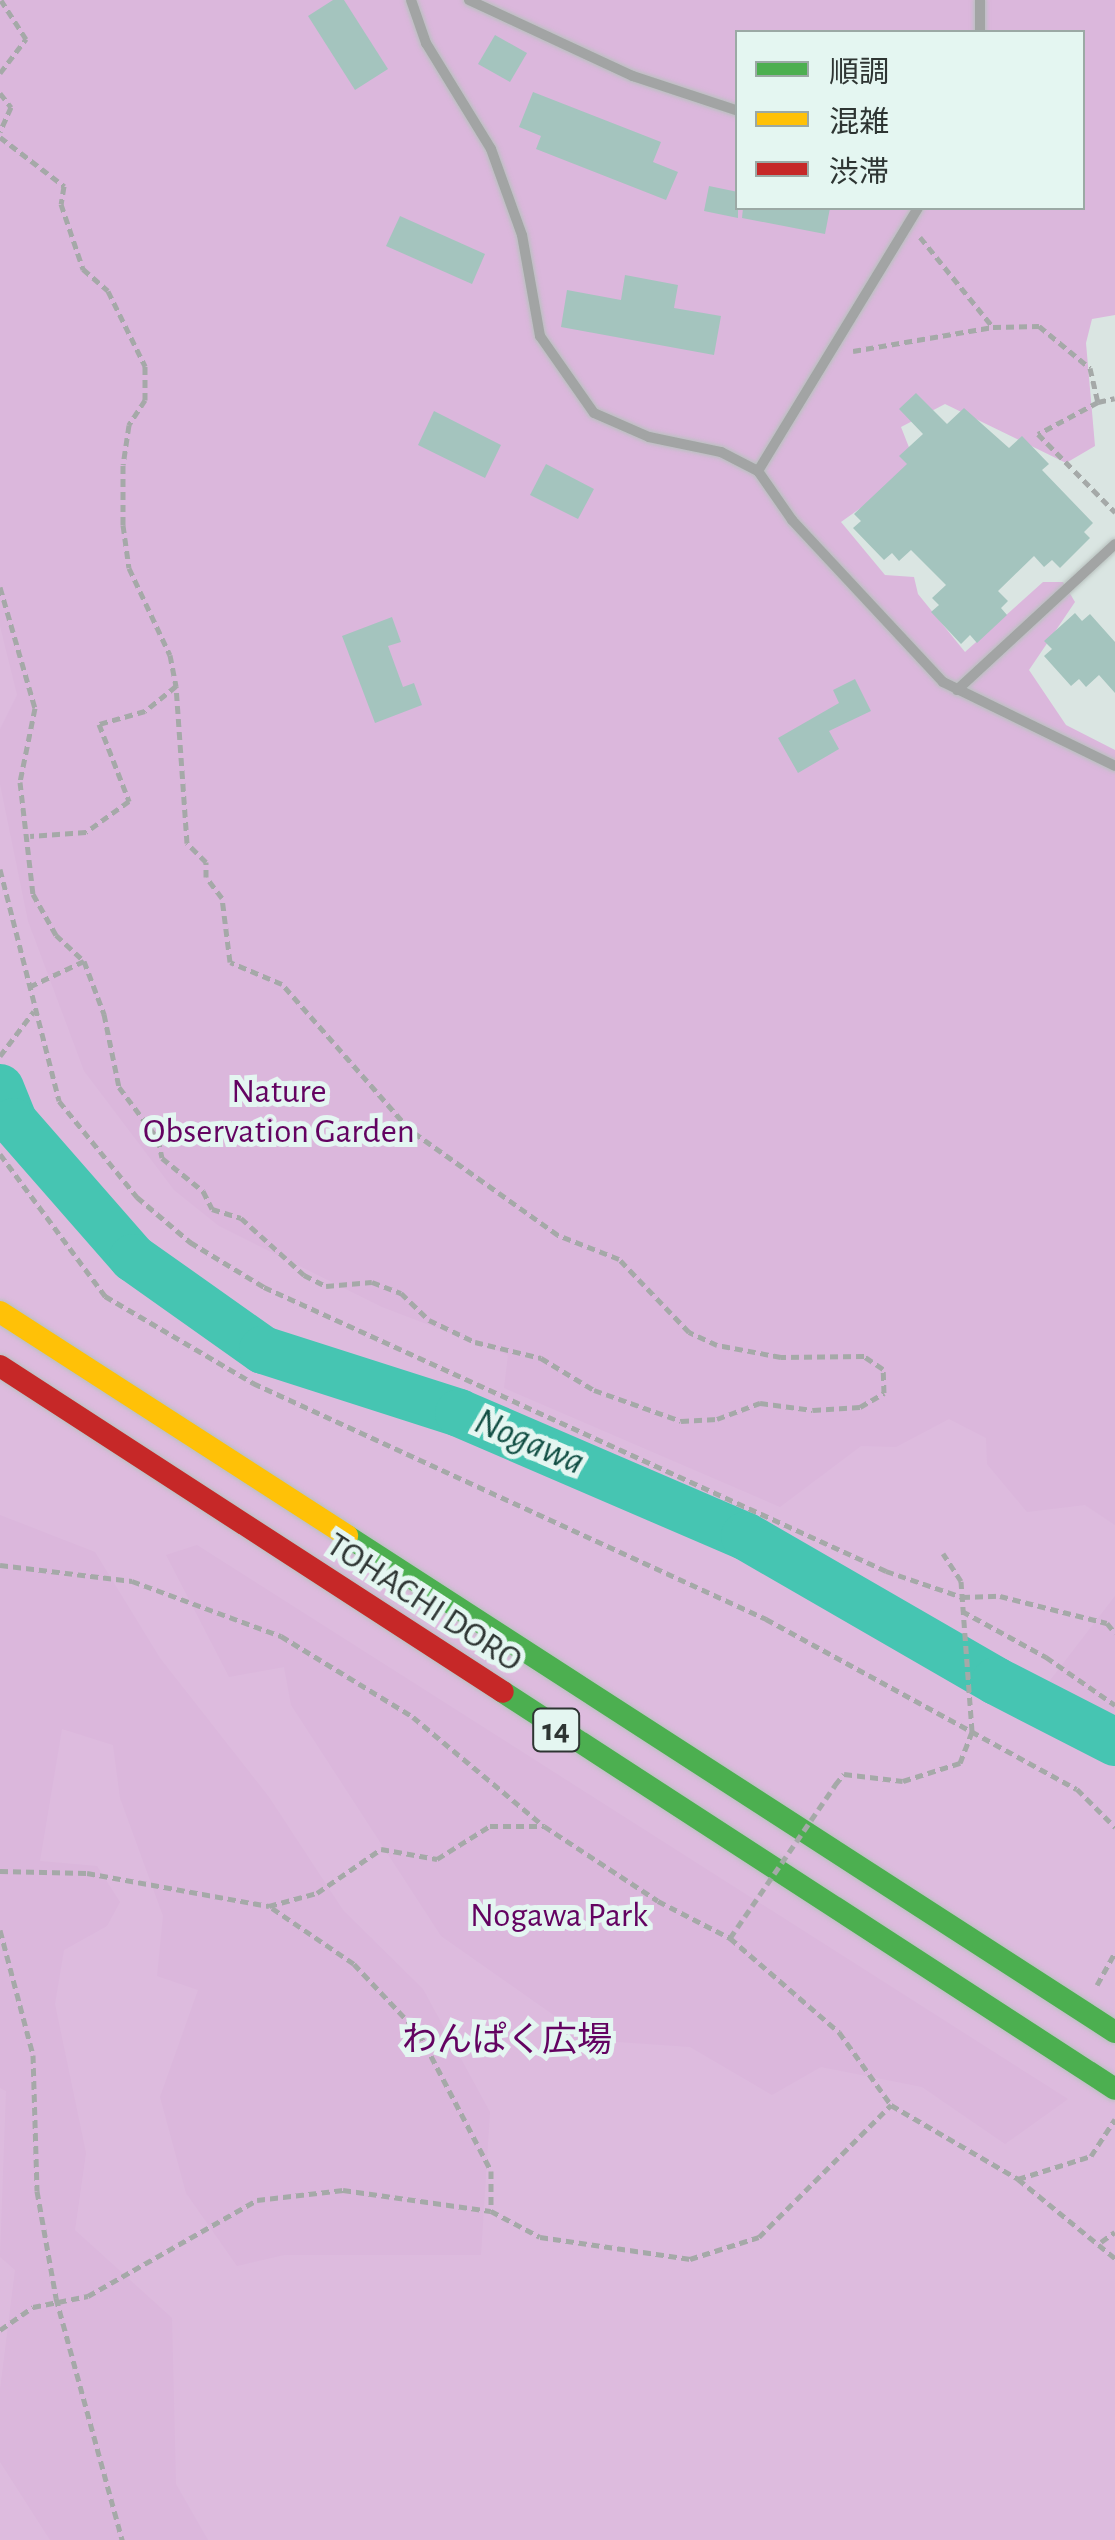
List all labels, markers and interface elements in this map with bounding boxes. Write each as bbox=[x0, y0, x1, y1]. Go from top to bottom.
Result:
legend bbox=[735, 30, 1085, 210]
text: 順調 bbox=[829, 58, 889, 88]
text: 混雑 bbox=[829, 108, 889, 138]
text: 渋滞 bbox=[829, 158, 889, 188]
park label: Nature Observation Garden bbox=[143, 1071, 415, 1153]
water label: Nogawa bbox=[467, 1400, 591, 1486]
street label: TOHACHI DORO bbox=[318, 1524, 530, 1682]
road number: 14 bbox=[531, 1703, 581, 1757]
park label: Nogawa Park bbox=[470, 1895, 648, 1937]
park label: わんぱく広場 bbox=[402, 2020, 612, 2062]

